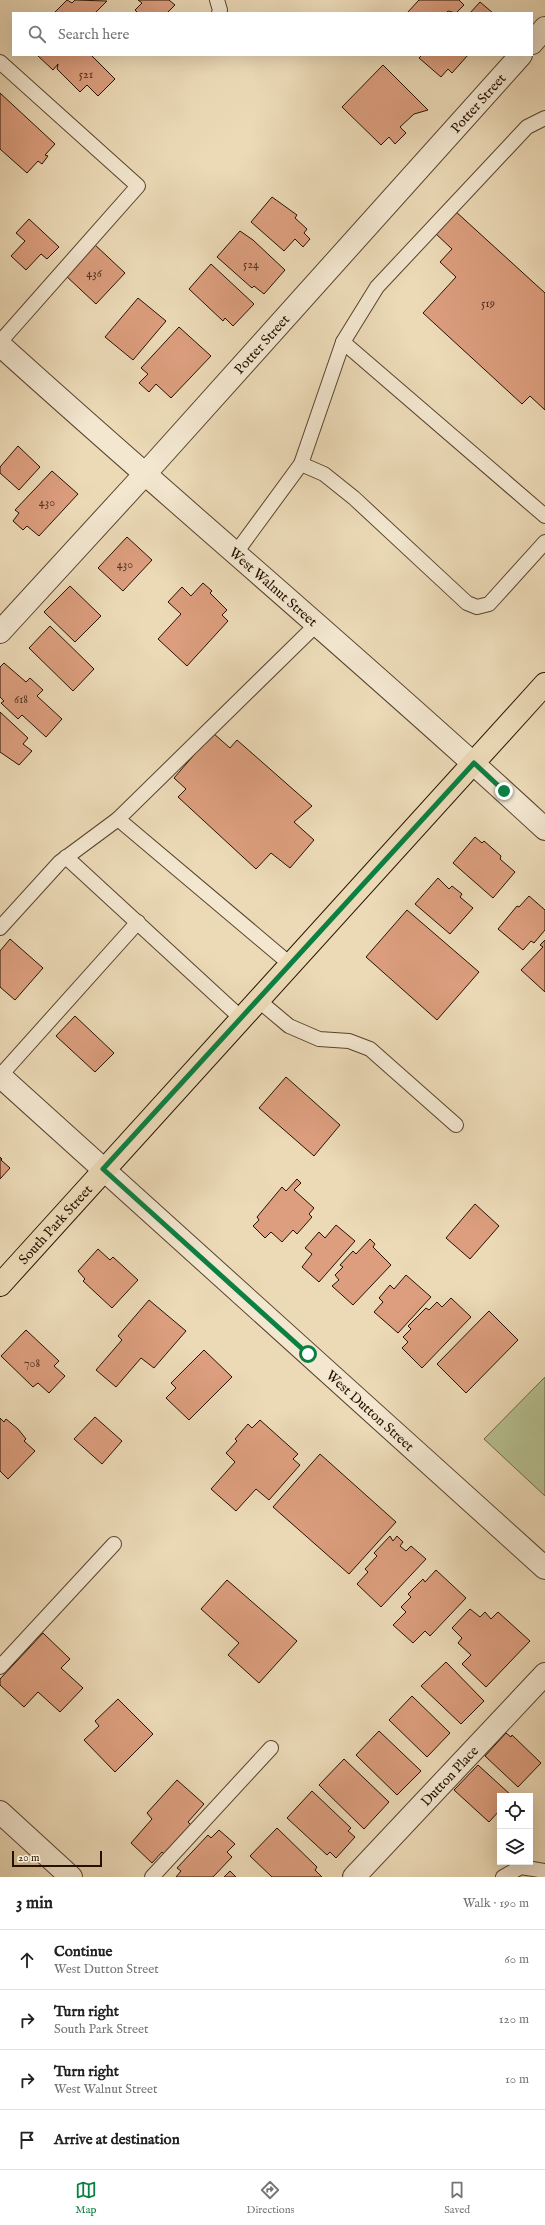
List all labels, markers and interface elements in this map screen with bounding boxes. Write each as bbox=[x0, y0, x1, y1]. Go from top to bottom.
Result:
search box bbox=[12, 12, 533, 56]
icon: search bbox=[26, 23, 48, 45]
text: Search here bbox=[58, 25, 129, 44]
house number: 521 bbox=[79, 67, 93, 82]
street label: Potter Street bbox=[447, 70, 510, 137]
house number: 524 bbox=[243, 257, 259, 272]
house number: 436 bbox=[86, 266, 103, 281]
house number: 519 bbox=[481, 296, 495, 311]
street label: Potter Street bbox=[231, 311, 294, 378]
house number: 430 bbox=[39, 495, 55, 510]
street label: West Walnut Street bbox=[225, 544, 321, 631]
house number: 430 bbox=[117, 557, 133, 572]
house number: 618 bbox=[14, 692, 28, 707]
route end bbox=[495, 782, 513, 800]
street label: South Park Street bbox=[15, 1181, 97, 1269]
route start bbox=[299, 1345, 317, 1363]
house number: 708 bbox=[24, 1356, 40, 1371]
street label: West Dutton Street bbox=[322, 1367, 418, 1456]
street label: Dutton Place bbox=[417, 1742, 483, 1811]
map controls bbox=[497, 1793, 533, 1865]
button: locate bbox=[497, 1793, 533, 1829]
button: layers bbox=[497, 1829, 533, 1865]
scale bar bbox=[12, 1849, 102, 1868]
text: 20 m bbox=[18, 1851, 39, 1865]
text: 3 min bbox=[16, 1893, 53, 1914]
text: Walk · 190 m bbox=[463, 1895, 529, 1912]
text: Continue bbox=[54, 1942, 112, 1961]
icon: ahead bbox=[16, 1949, 38, 1971]
text: 60 m bbox=[504, 1951, 529, 1968]
text: West Dutton Street bbox=[54, 1961, 159, 1978]
text: Turn right bbox=[54, 2002, 119, 2021]
icon: right bbox=[16, 2009, 38, 2031]
text: 120 m bbox=[499, 2011, 529, 2028]
text: South Park Street bbox=[54, 2021, 148, 2038]
text: Turn right bbox=[54, 2062, 119, 2081]
icon: right bbox=[16, 2069, 38, 2091]
text: 10 m bbox=[505, 2071, 529, 2088]
text: West Walnut Street bbox=[54, 2081, 158, 2098]
icon: arrive bbox=[16, 2129, 38, 2151]
text: Arrive at destination bbox=[54, 2130, 180, 2149]
tab: Map bbox=[75, 2179, 97, 2217]
tab: Directions bbox=[247, 2179, 294, 2217]
tab: Saved bbox=[444, 2179, 470, 2217]

